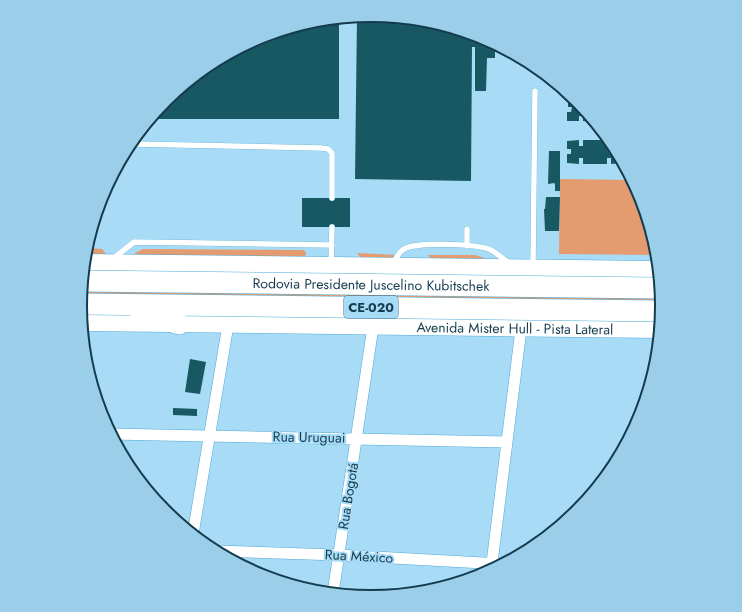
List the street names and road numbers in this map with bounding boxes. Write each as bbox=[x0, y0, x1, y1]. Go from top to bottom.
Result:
street label: Rodovia Presidente Juscelino Kubitschek bbox=[252, 273, 490, 296]
road number: CE-020 bbox=[344, 296, 398, 318]
street label: Avenida Mister Hull - Pista Lateral bbox=[416, 317, 613, 339]
street label: Rua Uruguai bbox=[272, 426, 346, 448]
street label: Rua Bogotá bbox=[333, 461, 363, 531]
street label: Rua México bbox=[324, 544, 394, 568]

